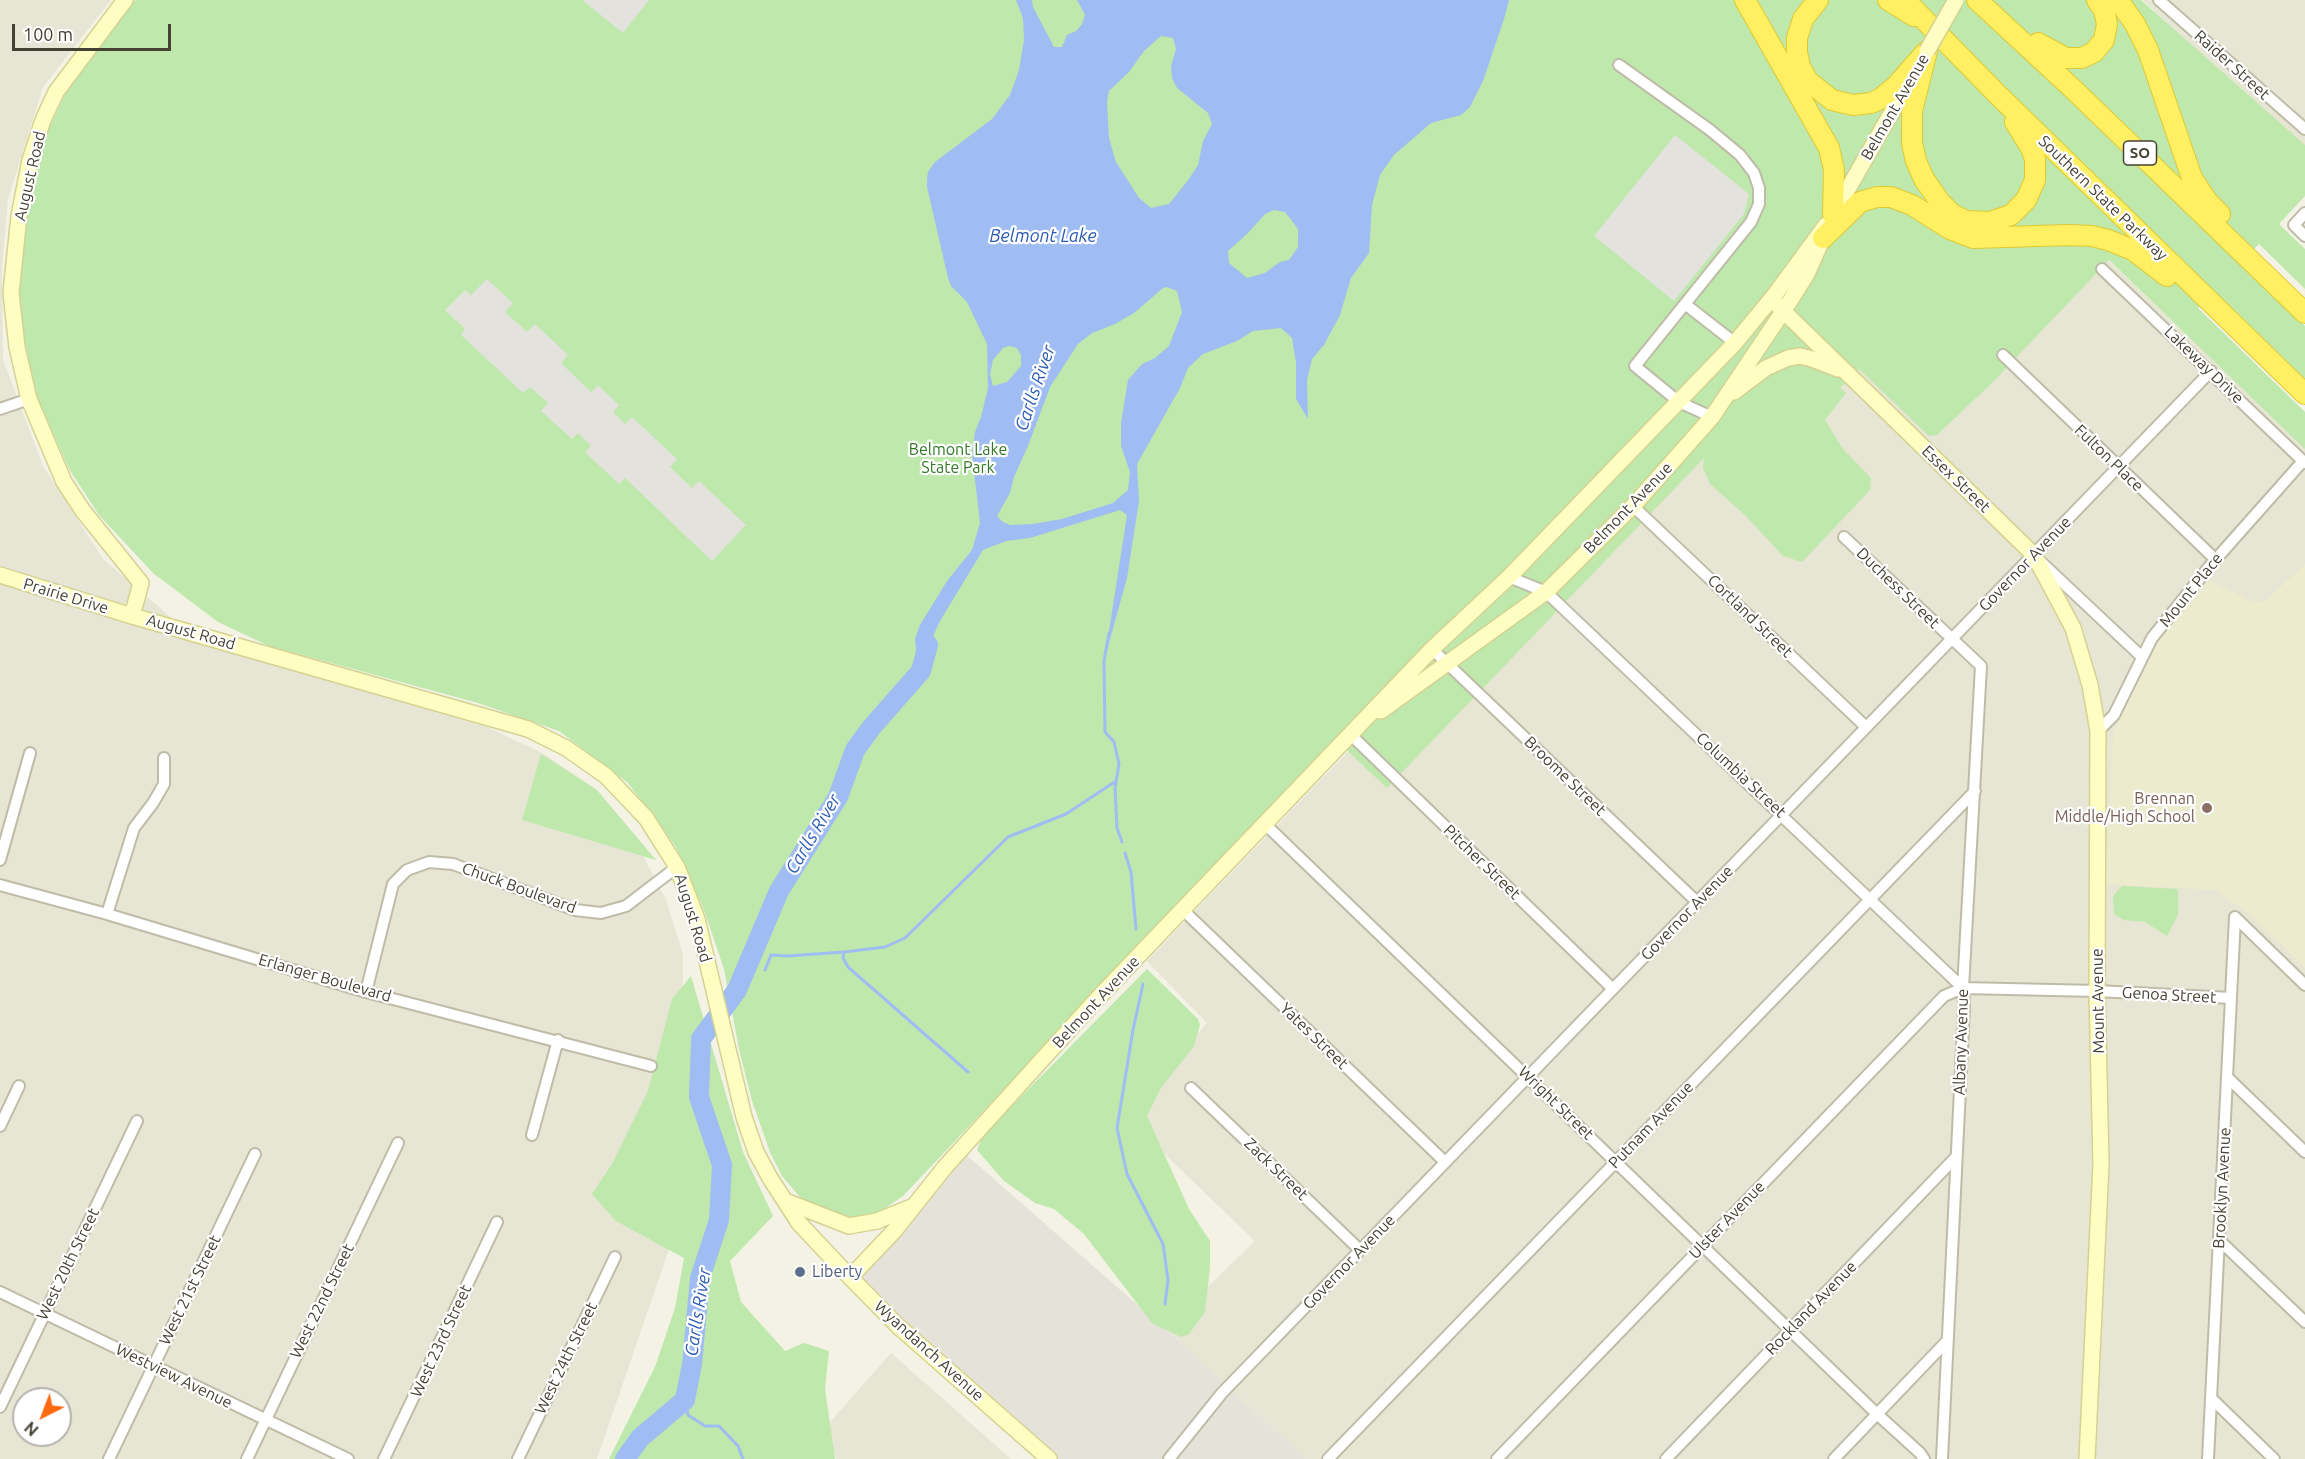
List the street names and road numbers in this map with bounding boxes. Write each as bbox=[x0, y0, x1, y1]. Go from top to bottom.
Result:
street label: Raider Street bbox=[2190, 26, 2274, 104]
street label: Belmont Avenue bbox=[1857, 51, 1933, 163]
street label: August Road bbox=[10, 129, 50, 223]
street label: Southern State Parkway bbox=[2035, 131, 2171, 265]
road number: SO bbox=[2124, 141, 2156, 165]
street label: Lakeway Drive bbox=[2160, 322, 2248, 408]
street label: Fulton Place bbox=[2071, 420, 2147, 496]
street label: Essex Street bbox=[1918, 441, 1994, 517]
street label: Belmont Avenue bbox=[1580, 458, 1676, 558]
street label: Governor Avenue bbox=[1975, 512, 2075, 616]
street label: Duchess Street bbox=[1852, 544, 1944, 632]
street label: Mount Place bbox=[2155, 549, 2227, 631]
street label: Cortland Street bbox=[1703, 571, 1797, 661]
street label: Prairie Drive bbox=[21, 574, 111, 618]
street label: August Road bbox=[144, 610, 238, 654]
street label: Columbia Street bbox=[1692, 728, 1790, 822]
street label: Broome Street bbox=[1520, 732, 1610, 820]
street label: Pitcher Street bbox=[1440, 821, 1524, 903]
street label: Chuck Boulevard bbox=[459, 858, 579, 918]
street label: Governor Avenue bbox=[1637, 861, 1737, 965]
street label: August Road bbox=[670, 871, 716, 965]
street label: Mount Avenue bbox=[2087, 948, 2109, 1054]
street label: Erlanger Boulevard bbox=[256, 950, 394, 1006]
street label: Belmont Avenue bbox=[1048, 952, 1144, 1052]
street label: Genoa Street bbox=[2121, 983, 2217, 1007]
street label: Albany Avenue bbox=[1950, 988, 1972, 1096]
street label: Yates Street bbox=[1276, 999, 1352, 1073]
street label: Wright Street bbox=[1514, 1062, 1598, 1144]
street label: Putnam Avenue bbox=[1605, 1077, 1697, 1173]
street label: Brooklyn Avenue bbox=[2209, 1127, 2235, 1249]
street label: Zack Street bbox=[1240, 1134, 1312, 1204]
street label: Ulster Avenue bbox=[1685, 1177, 1769, 1263]
street label: West 20th Street bbox=[33, 1205, 103, 1323]
street label: Governor Avenue bbox=[1299, 1210, 1399, 1314]
street label: West 21st Street bbox=[155, 1232, 225, 1348]
street label: West 22nd Street bbox=[286, 1241, 358, 1361]
street label: Rockland Avenue bbox=[1761, 1257, 1861, 1359]
street label: West 23rd Street bbox=[407, 1282, 475, 1400]
street label: Wyandanch Avenue bbox=[870, 1297, 988, 1405]
street label: West 24th Street bbox=[531, 1299, 601, 1417]
street label: Westview Avenue bbox=[113, 1340, 235, 1412]

